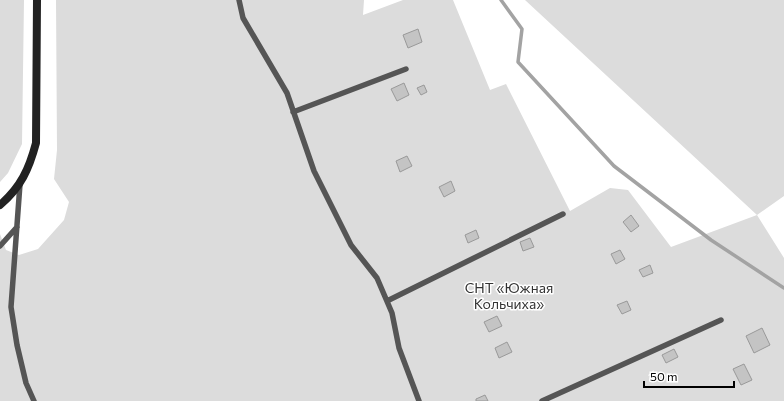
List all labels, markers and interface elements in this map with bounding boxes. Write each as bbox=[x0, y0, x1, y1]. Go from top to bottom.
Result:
park label: СНТ «Южная Кольчиха» bbox=[465, 279, 553, 312]
scale bar bbox=[644, 363, 734, 389]
text: 50 m bbox=[650, 369, 678, 383]

